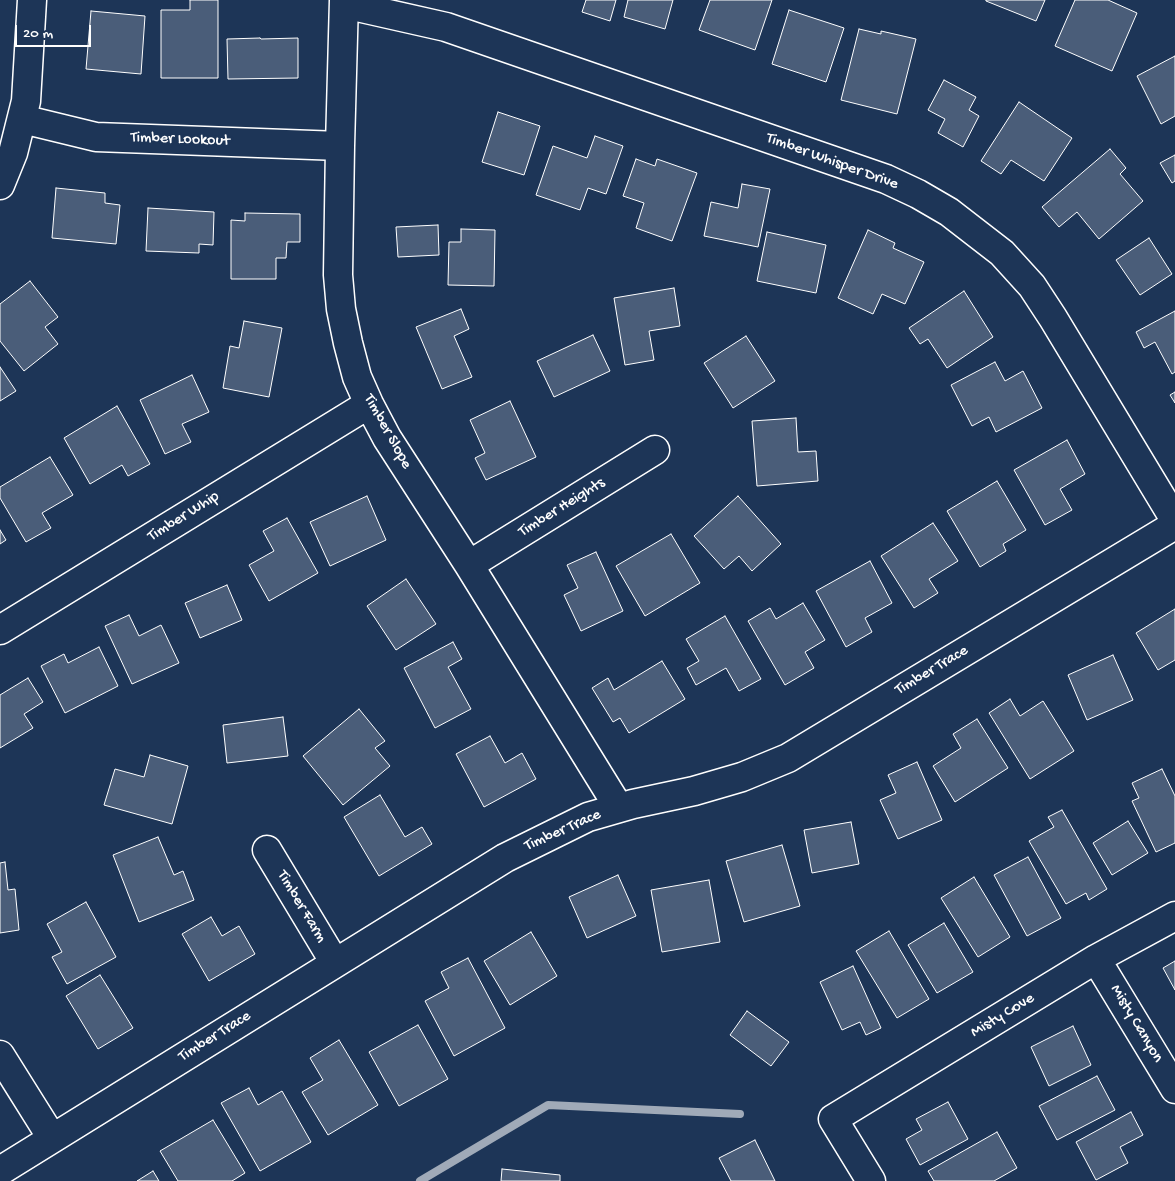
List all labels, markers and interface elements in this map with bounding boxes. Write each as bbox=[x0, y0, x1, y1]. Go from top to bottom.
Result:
scale bar bbox=[18, 15, 94, 47]
text: 20 m bbox=[23, 25, 53, 43]
street label: Timber Lookout bbox=[130, 129, 230, 151]
street label: Timber Whisper Drive bbox=[763, 129, 901, 195]
street label: Timber Slope bbox=[359, 391, 415, 473]
street label: Timber Heights bbox=[515, 474, 609, 542]
street label: Timber Whip bbox=[145, 487, 223, 547]
street label: Timber Trace bbox=[892, 642, 972, 700]
street label: Timber Trace bbox=[522, 806, 604, 856]
street label: Timber Farm bbox=[272, 867, 330, 947]
street label: Misty Canyon bbox=[1105, 982, 1167, 1066]
street label: Misty Cove bbox=[968, 990, 1038, 1042]
street label: Timber Trace bbox=[175, 1007, 255, 1067]

